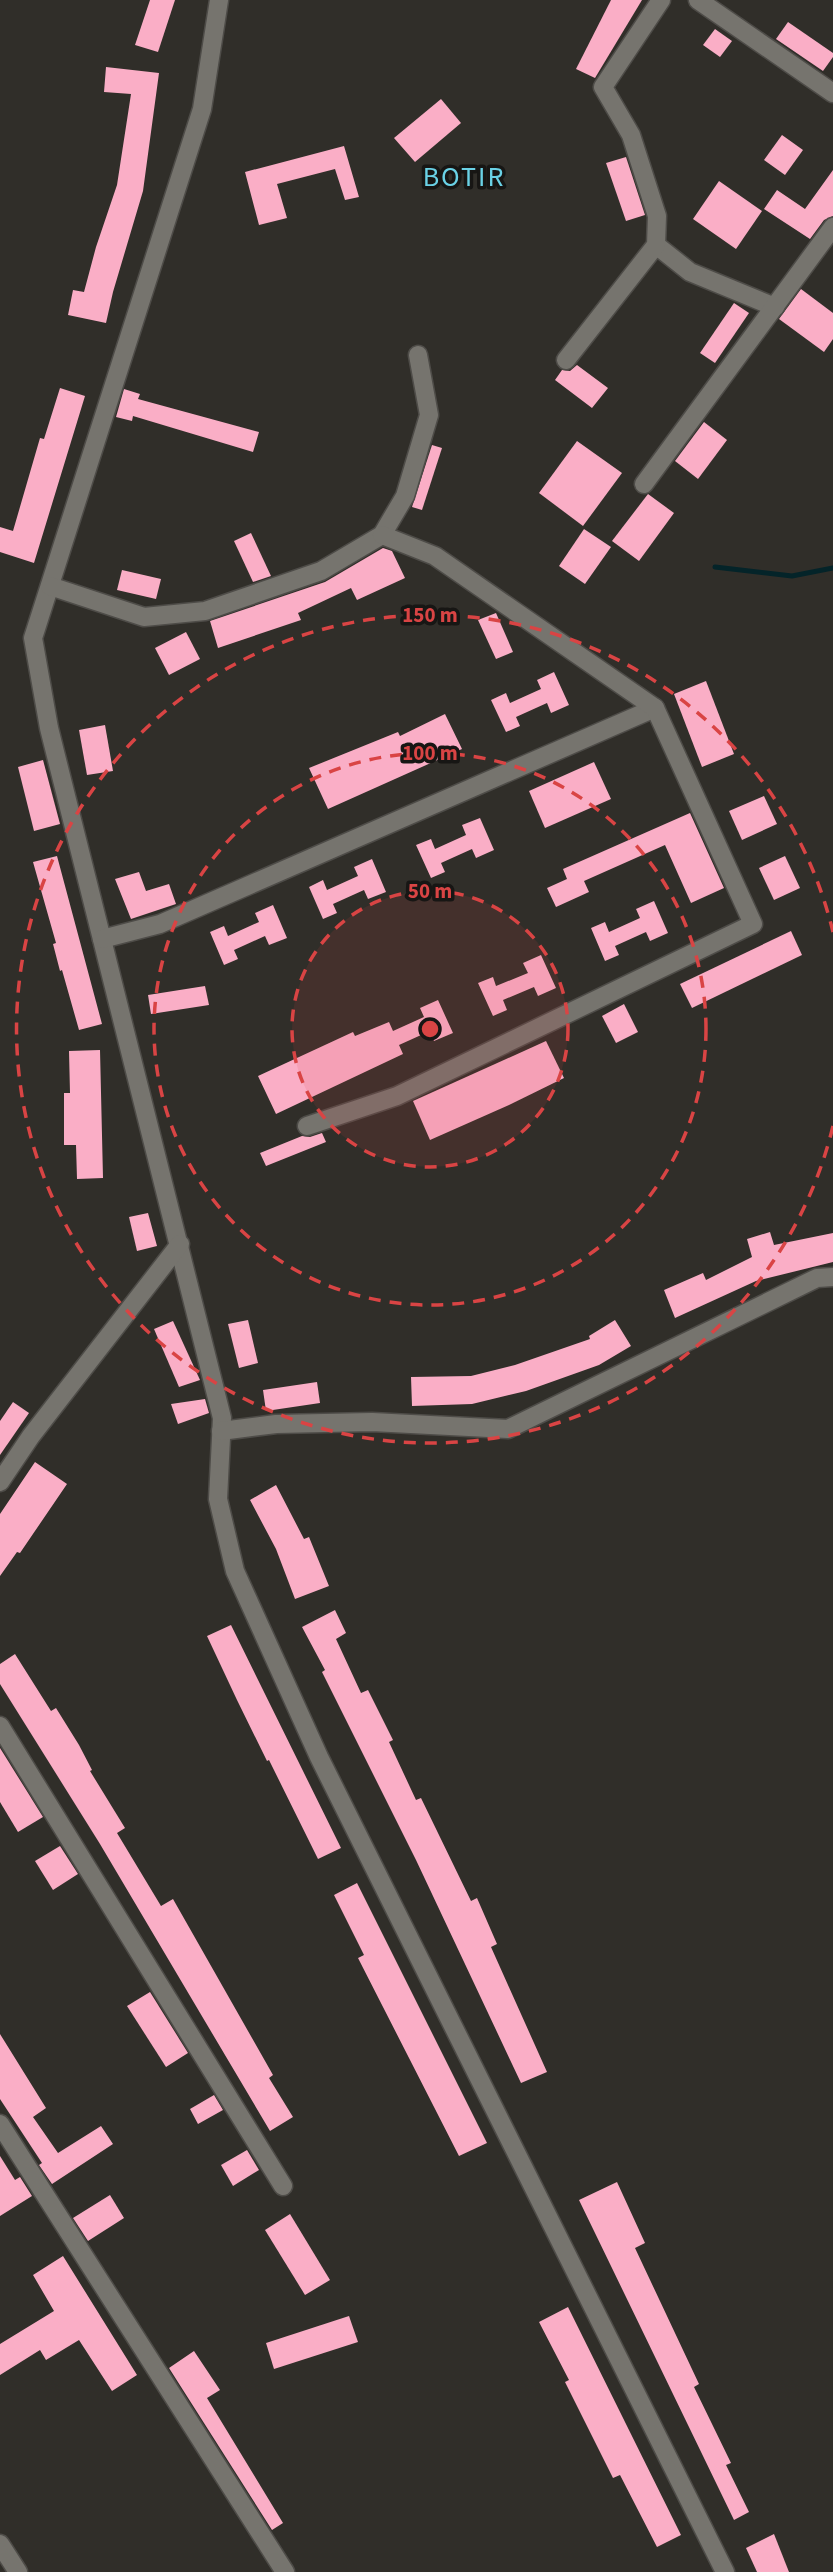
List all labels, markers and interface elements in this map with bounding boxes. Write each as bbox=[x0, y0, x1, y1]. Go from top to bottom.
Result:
district label: BOTIR bbox=[423, 157, 505, 197]
text: 150 m bbox=[402, 600, 458, 630]
text: 100 m bbox=[402, 738, 458, 768]
text: 50 m bbox=[408, 876, 452, 906]
centre of rings bbox=[418, 1017, 442, 1041]

